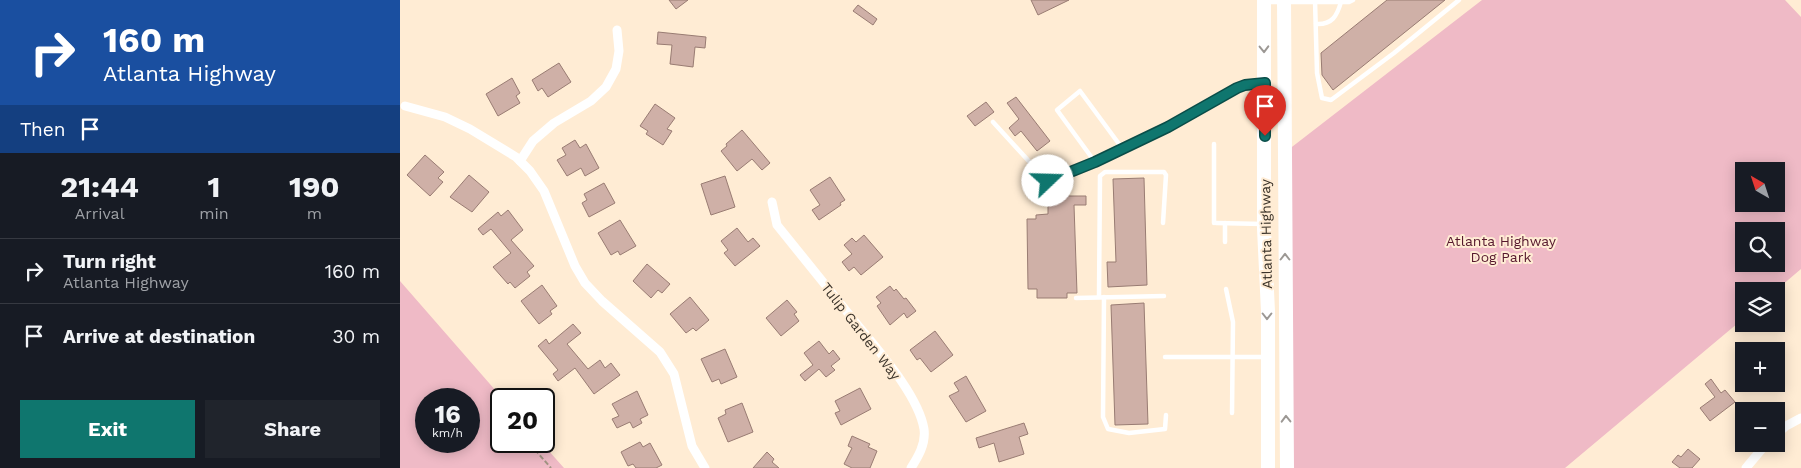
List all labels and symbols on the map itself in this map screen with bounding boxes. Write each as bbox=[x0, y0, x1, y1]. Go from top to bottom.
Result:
one-way arrow bbox=[1259, 45, 1270, 53]
pin bbox=[1244, 85, 1286, 136]
position arrow bbox=[1021, 154, 1073, 206]
north arrow bbox=[1735, 162, 1785, 212]
street label: Atlanta Highway bbox=[1257, 178, 1275, 289]
park label: Atlanta Highway Dog Park bbox=[1446, 233, 1557, 265]
one-way arrow bbox=[1279, 253, 1290, 261]
street label: Tulip Garden Way bbox=[818, 279, 904, 383]
one-way arrow bbox=[1262, 312, 1272, 320]
speed limit sign: 20 bbox=[490, 388, 555, 453]
one-way arrow bbox=[1281, 415, 1291, 423]

